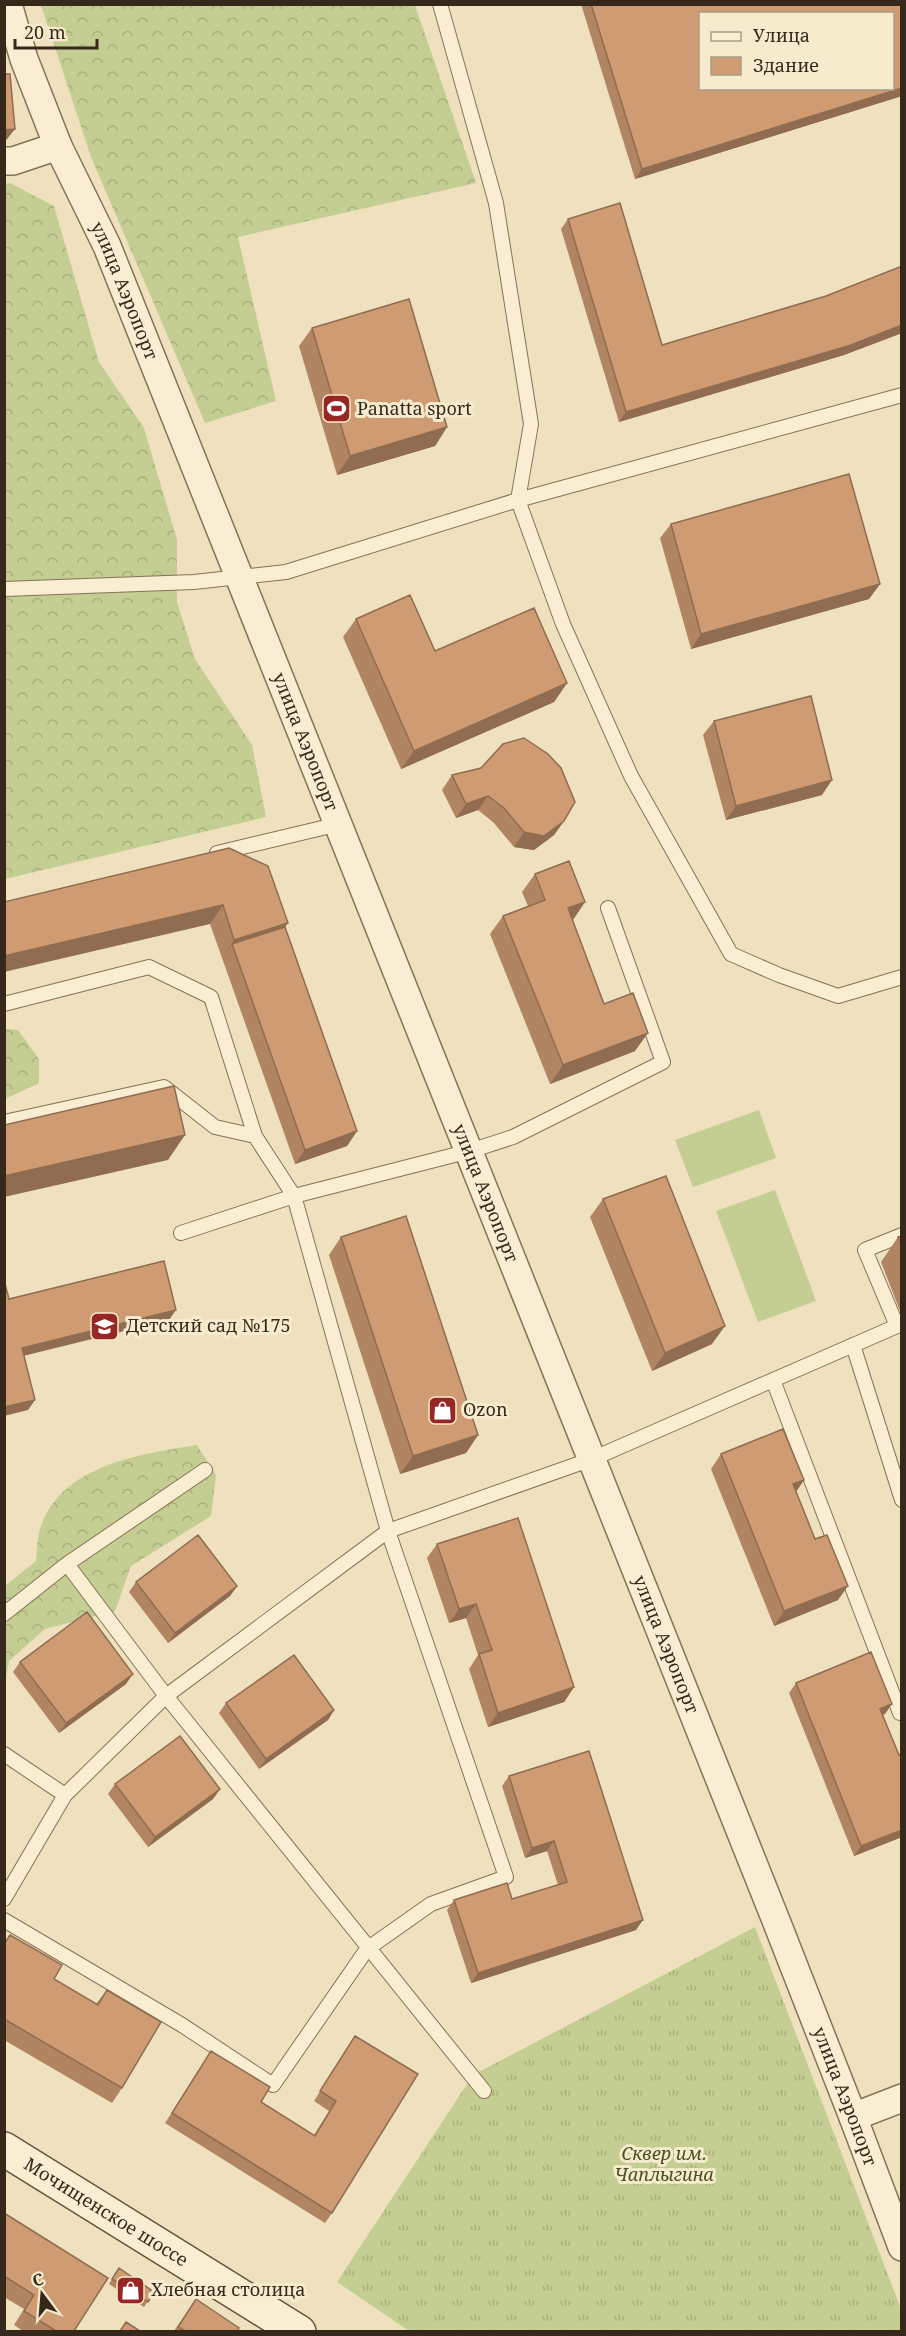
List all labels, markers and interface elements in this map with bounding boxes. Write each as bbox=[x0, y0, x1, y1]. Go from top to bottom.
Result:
scale bar bbox=[15, 12, 98, 50]
legend bbox=[699, 12, 894, 90]
text: 20 m bbox=[24, 20, 66, 44]
text: Улица bbox=[753, 23, 810, 47]
text: Здание bbox=[753, 53, 819, 77]
street label: улица Аэропорт bbox=[86, 217, 164, 363]
sports icon: Panatta sport bbox=[320, 393, 352, 425]
place label: Panatta sport bbox=[357, 396, 472, 420]
street label: улица Аэропорт bbox=[268, 669, 345, 815]
street label: улица Аэропорт bbox=[448, 1120, 525, 1266]
school or university icon: Детский сад №175 bbox=[89, 1310, 121, 1342]
place label: Детский сад №175 bbox=[126, 1313, 291, 1337]
shop icon: Ozon bbox=[426, 1394, 458, 1426]
place label: Ozon bbox=[463, 1397, 508, 1421]
street label: улица Аэропорт bbox=[628, 1571, 705, 1717]
street label: улица Аэропорт bbox=[808, 2023, 883, 2169]
park label: Сквер им. Чаплыгина bbox=[614, 2141, 714, 2186]
street label: Мочищенское шоссе bbox=[20, 2151, 193, 2271]
north arrow bbox=[12, 2264, 72, 2324]
text: С bbox=[30, 2268, 46, 2292]
shop icon: Хлебная столица bbox=[114, 2274, 146, 2306]
place label: Хлебная столица bbox=[151, 2277, 306, 2301]

